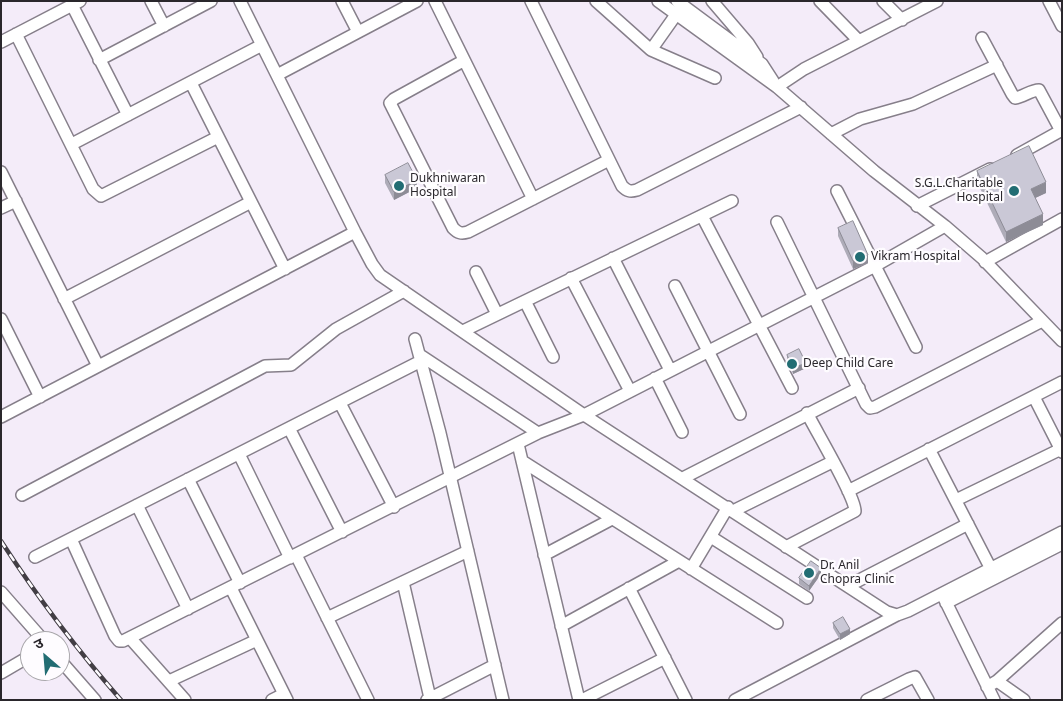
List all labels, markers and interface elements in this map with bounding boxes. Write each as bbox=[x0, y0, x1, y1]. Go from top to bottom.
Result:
place label: Dukhniwaran Hospital bbox=[410, 172, 486, 200]
place label: S.G.L.Charitable Hospital bbox=[915, 177, 1003, 205]
marker: Dukhniwaran Hospital bbox=[392, 179, 406, 193]
marker: S.G.L.Charitable Hospital bbox=[1007, 184, 1021, 198]
marker: Vikram Hospital bbox=[853, 250, 867, 264]
place label: Vikram Hospital bbox=[871, 250, 960, 264]
marker: Deep Child Care bbox=[785, 357, 799, 371]
place label: Deep Child Care bbox=[803, 357, 893, 371]
place label: Dr. Anil Chopra Clinic bbox=[820, 559, 894, 587]
marker: Dr. Anil Chopra Clinic bbox=[802, 566, 816, 580]
north arrow bbox=[20, 631, 70, 681]
text: उ bbox=[30, 633, 46, 653]

